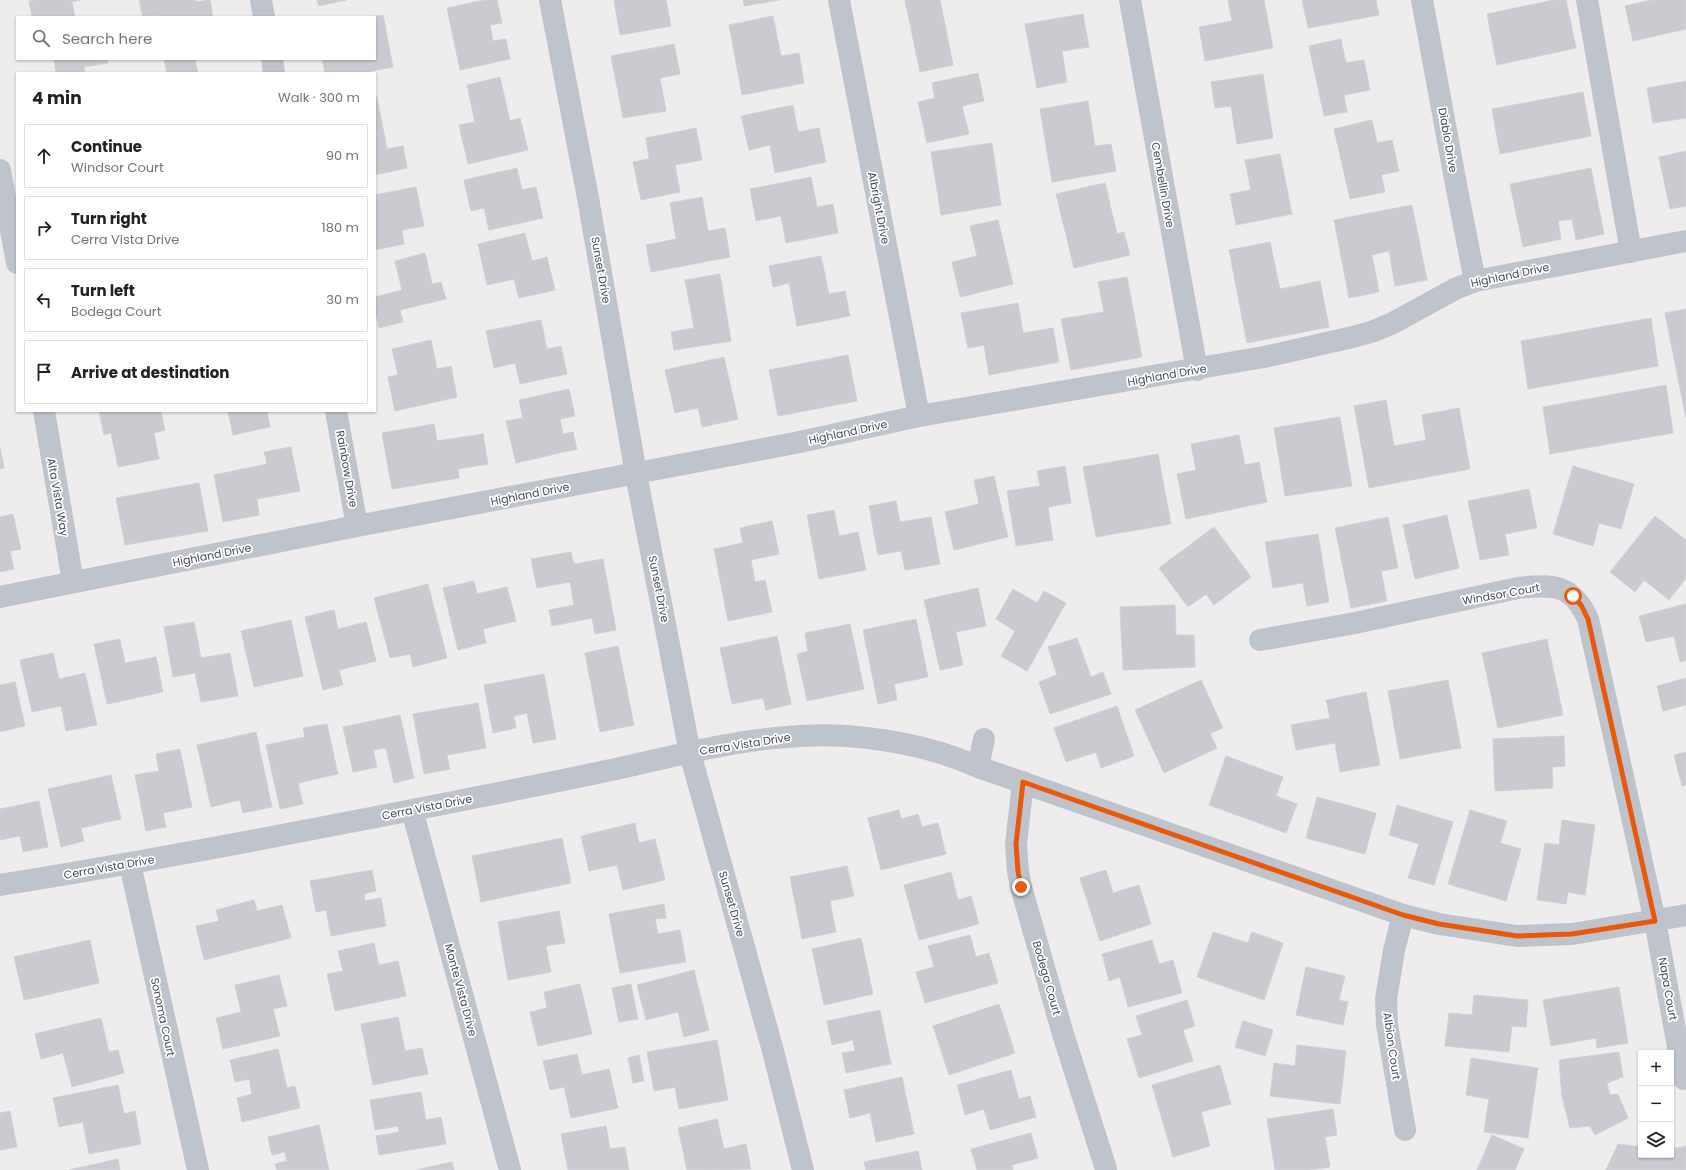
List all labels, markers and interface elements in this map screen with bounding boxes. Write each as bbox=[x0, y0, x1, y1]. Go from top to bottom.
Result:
search box bbox=[16, 16, 376, 60]
icon: search bbox=[30, 27, 52, 49]
text: Search here bbox=[62, 28, 152, 49]
text: 4 min bbox=[32, 86, 82, 110]
text: Walk · 300 m bbox=[278, 88, 360, 107]
street label: Diablo Drive bbox=[1434, 106, 1462, 174]
text: Continue bbox=[71, 136, 142, 157]
street label: Cembellin Drive bbox=[1148, 141, 1178, 229]
icon: ahead bbox=[33, 145, 55, 167]
text: 90 m bbox=[326, 146, 359, 165]
text: Windsor Court bbox=[71, 158, 164, 177]
street label: Albright Drive bbox=[864, 170, 894, 246]
text: Turn right bbox=[71, 208, 147, 229]
icon: right bbox=[33, 217, 55, 239]
text: 180 m bbox=[322, 218, 359, 237]
text: Cerra Vista Drive bbox=[71, 230, 179, 249]
street label: Sunset Drive bbox=[587, 235, 615, 305]
street label: Highland Drive bbox=[1469, 259, 1551, 291]
text: Turn left bbox=[71, 280, 135, 301]
icon: left bbox=[33, 289, 55, 311]
text: 30 m bbox=[326, 290, 359, 309]
text: Bodega Court bbox=[71, 302, 161, 321]
street label: Highland Drive bbox=[1126, 360, 1208, 390]
icon: arrive bbox=[33, 361, 55, 383]
text: Arrive at destination bbox=[71, 362, 229, 383]
street label: Highland Drive bbox=[807, 416, 889, 448]
street label: Rainbow Drive bbox=[332, 429, 362, 509]
street label: Alta Vista Way bbox=[43, 457, 73, 538]
street label: Highland Drive bbox=[489, 478, 571, 509]
street label: Highland Drive bbox=[171, 539, 253, 570]
street label: Sunset Drive bbox=[645, 554, 673, 624]
street label: Windsor Court bbox=[1461, 579, 1541, 609]
route start bbox=[1564, 587, 1582, 605]
street label: Cerra Vista Drive bbox=[698, 729, 792, 759]
street label: Cerra Vista Drive bbox=[380, 790, 474, 824]
street label: Cerra Vista Drive bbox=[62, 851, 156, 883]
street label: Sunset Drive bbox=[715, 869, 749, 939]
route end bbox=[1012, 878, 1030, 896]
street label: Bodega Court bbox=[1029, 939, 1065, 1017]
street label: Monte Vista Drive bbox=[441, 942, 481, 1038]
street label: Napa Court bbox=[1655, 956, 1681, 1022]
street label: Sonoma Court bbox=[147, 976, 179, 1058]
street label: Albion Court bbox=[1379, 1011, 1405, 1081]
map controls bbox=[1638, 1050, 1674, 1158]
button: + bbox=[1638, 1050, 1674, 1086]
button: − bbox=[1638, 1086, 1674, 1122]
button: layers bbox=[1638, 1122, 1674, 1158]

